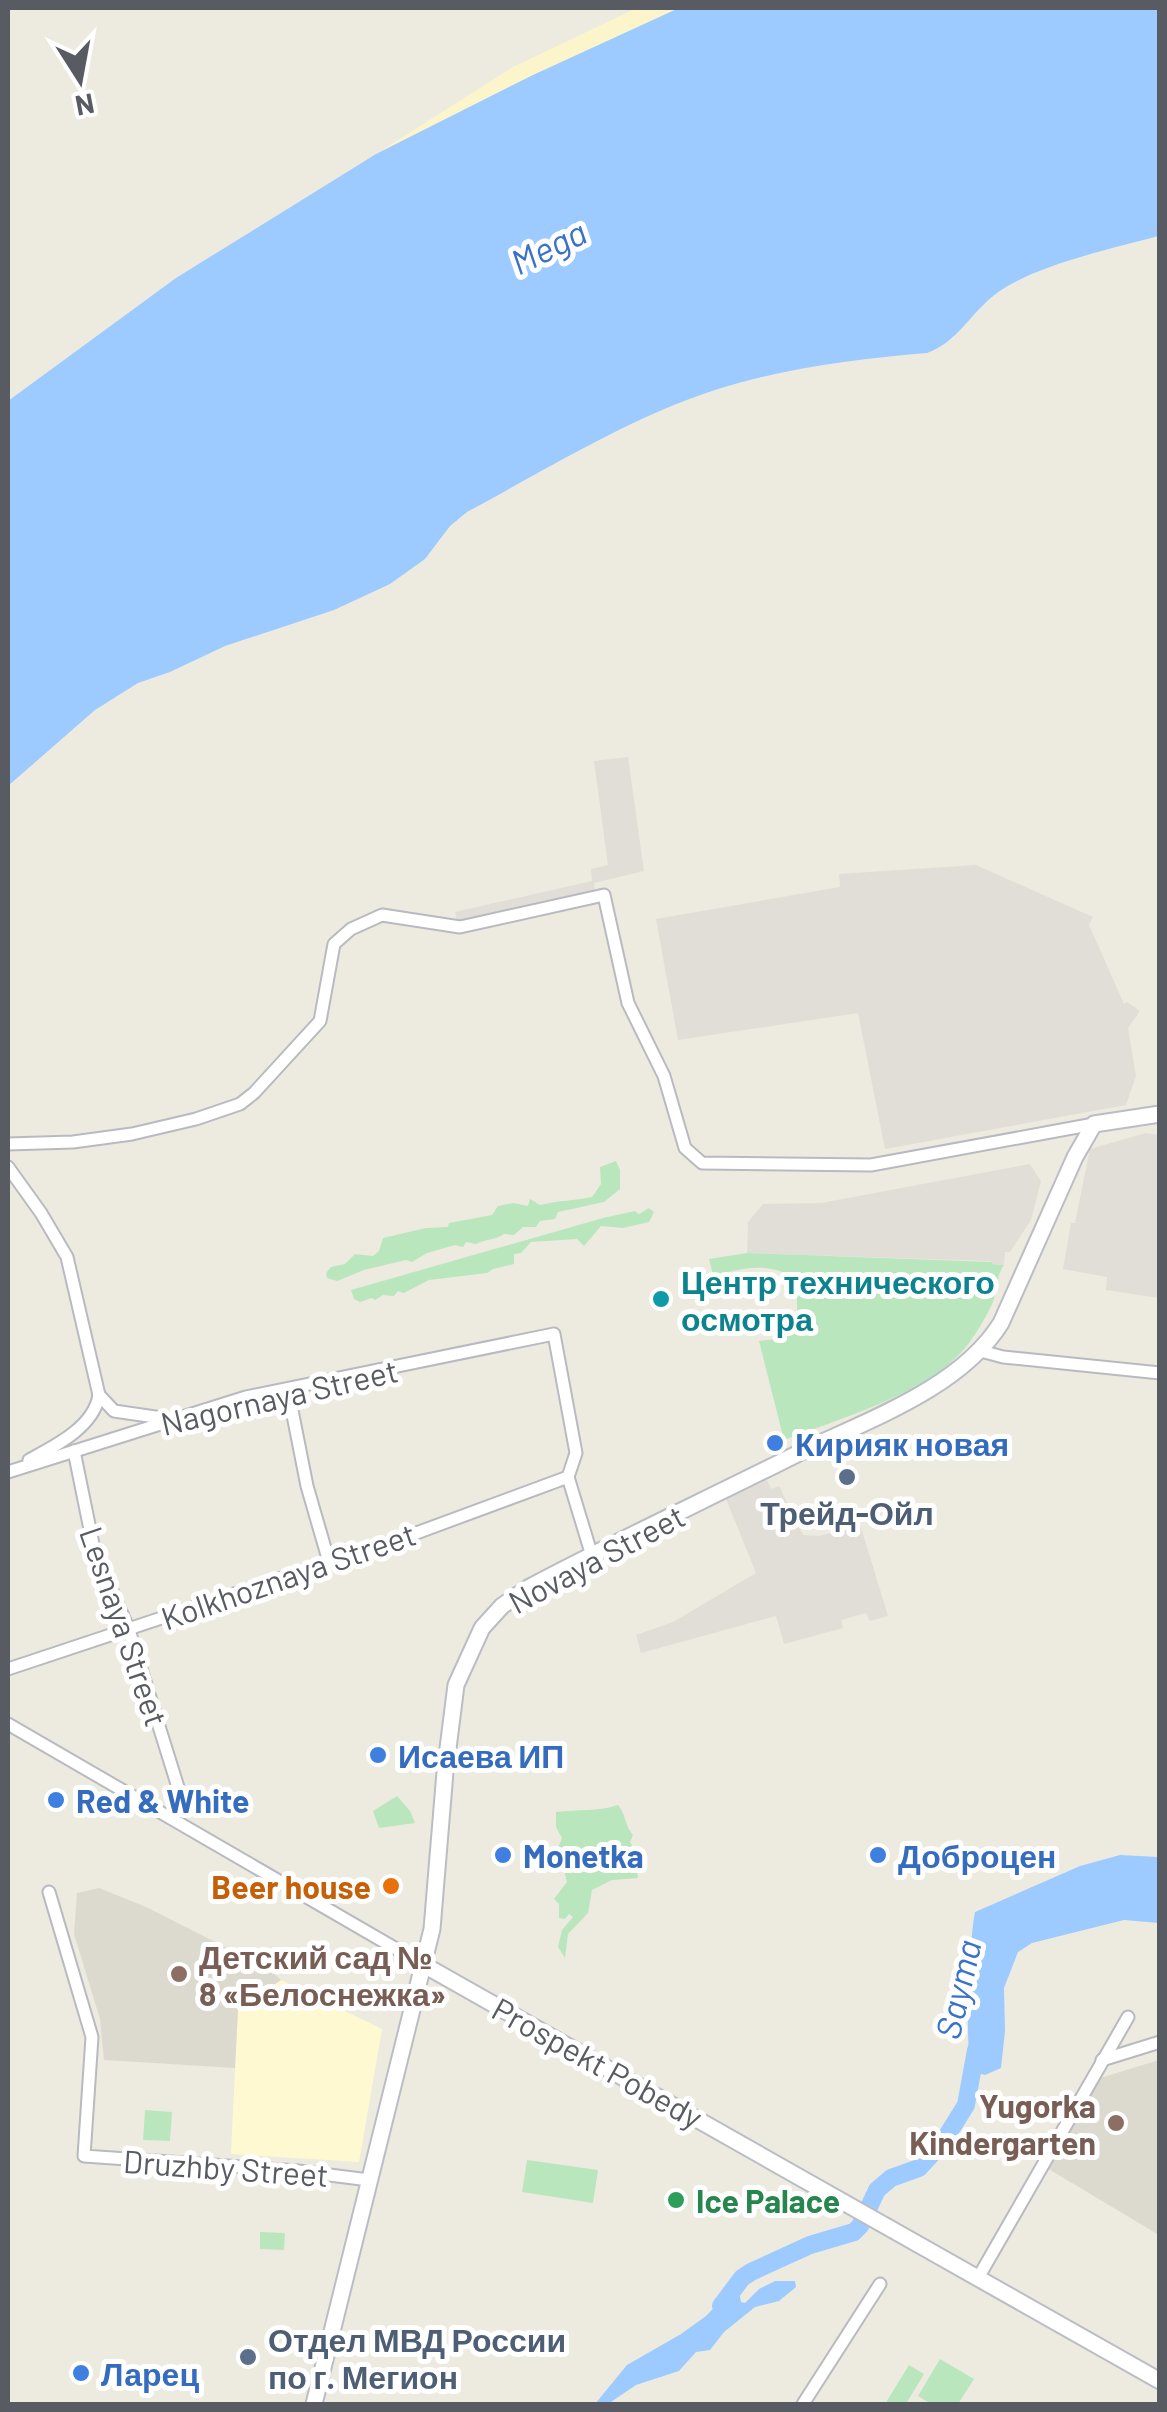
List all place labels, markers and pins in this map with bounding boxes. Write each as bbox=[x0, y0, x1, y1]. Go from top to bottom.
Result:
place label: Центр технического осмотра bbox=[681, 1262, 995, 1338]
marker: Центр технического осмотра bbox=[650, 1288, 672, 1310]
place label: Кирияк новая bbox=[795, 1424, 1009, 1463]
marker: Кирияк новая bbox=[764, 1432, 786, 1454]
marker: Трейд-Ойл bbox=[836, 1466, 858, 1488]
place label: Трейд-Ойл bbox=[760, 1493, 934, 1532]
place label: Исаева ИП bbox=[398, 1736, 564, 1774]
marker: Исаева ИП bbox=[367, 1744, 389, 1766]
place label: Red & White bbox=[76, 1781, 250, 1819]
marker: Red & White bbox=[45, 1789, 67, 1811]
place label: Monetka bbox=[523, 1836, 644, 1874]
place label: Доброцен bbox=[898, 1836, 1056, 1875]
marker: Monetka bbox=[492, 1844, 514, 1866]
marker: Доброцен bbox=[867, 1844, 889, 1866]
place label: Beer house bbox=[211, 1867, 371, 1905]
marker: Beer house bbox=[380, 1875, 402, 1897]
place label: Детский сад № 8 «Белоснежка» bbox=[199, 1937, 446, 2012]
marker: Детский сад № 8 «Белоснежка» bbox=[168, 1963, 190, 1985]
place label: Yugorka Kindergarten bbox=[909, 2086, 1096, 2161]
marker: Yugorka Kindergarten bbox=[1105, 2112, 1127, 2134]
place label: Ice Palace bbox=[696, 2181, 840, 2219]
marker: Ice Palace bbox=[665, 2189, 687, 2211]
place label: Отдел МВД России по г. Мегион bbox=[268, 2320, 566, 2395]
marker: Отдел МВД России по г. Мегион bbox=[237, 2346, 259, 2368]
place label: Ларец bbox=[101, 2354, 199, 2393]
marker: Ларец bbox=[70, 2362, 92, 2384]

